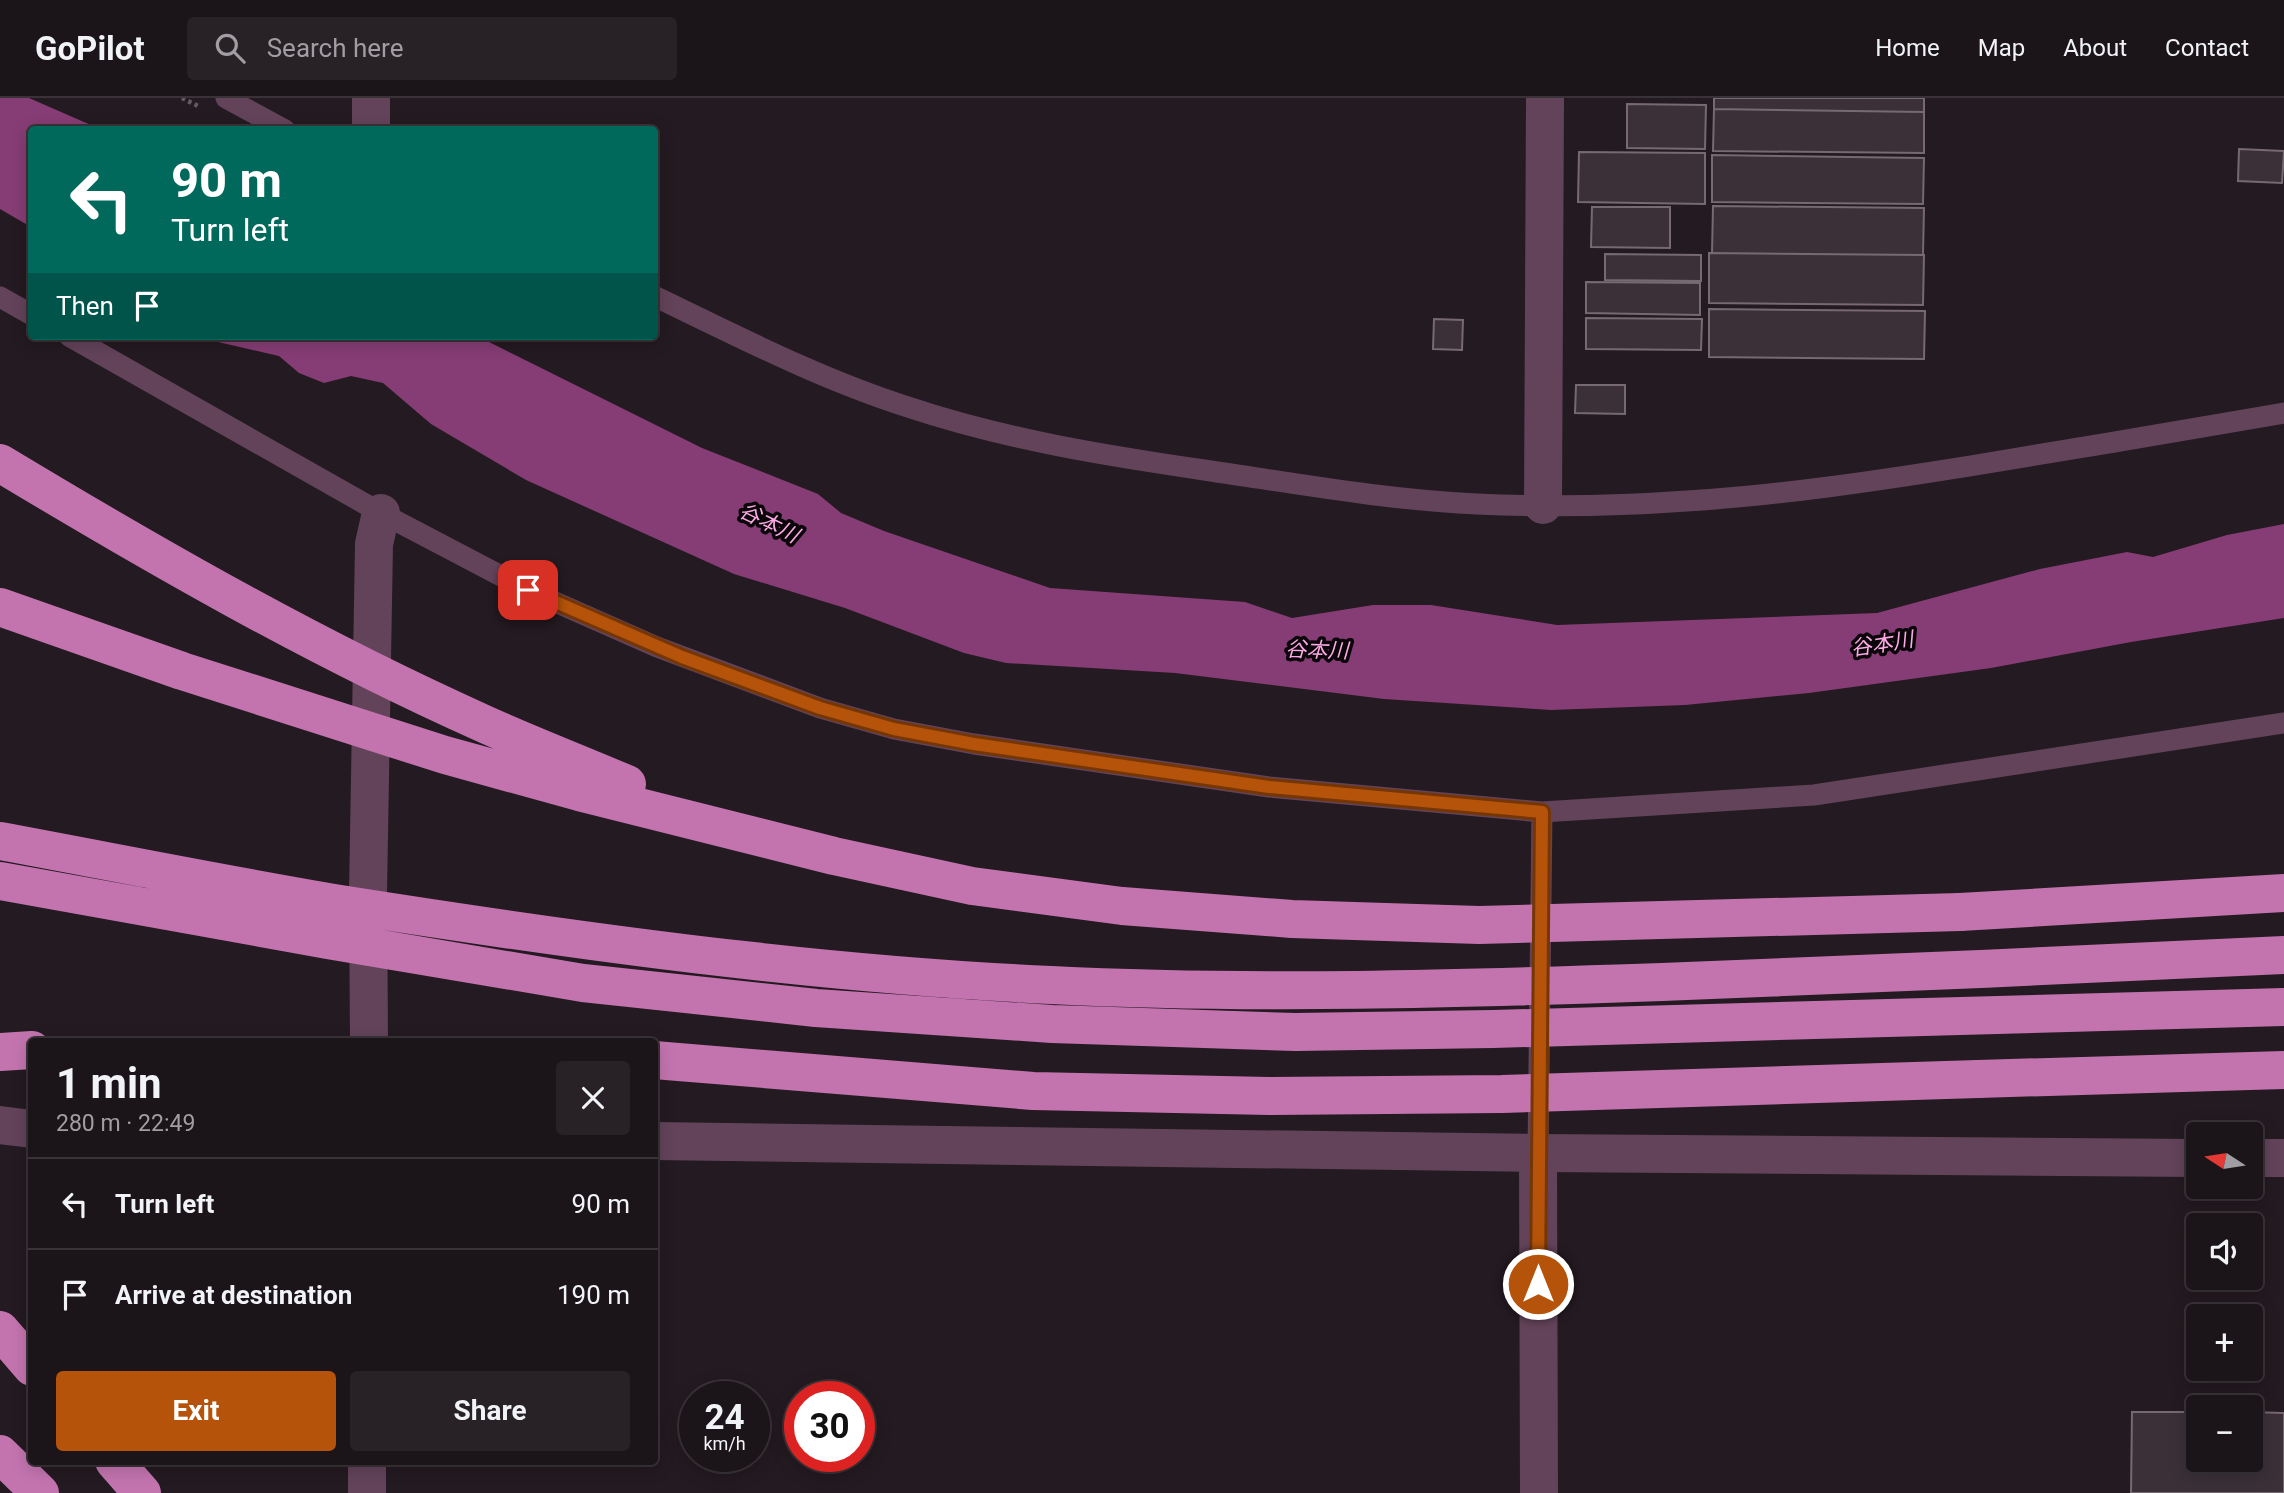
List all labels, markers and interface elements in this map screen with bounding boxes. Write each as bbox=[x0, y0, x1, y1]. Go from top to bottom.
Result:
search box bbox=[187, 17, 677, 80]
text: GoPilot bbox=[35, 29, 145, 68]
icon: search bbox=[211, 29, 249, 67]
text: Search here bbox=[267, 33, 403, 63]
text: Home bbox=[1875, 34, 1940, 62]
text: Map bbox=[1978, 34, 2025, 62]
text: About bbox=[2063, 34, 2127, 62]
text: Contact bbox=[2165, 34, 2249, 62]
text: 90 m bbox=[171, 152, 282, 209]
icon: left bbox=[56, 154, 147, 245]
text: Turn left bbox=[171, 211, 289, 249]
icon: arrive bbox=[128, 287, 166, 325]
text: Then bbox=[56, 291, 114, 321]
water label: 谷本川 bbox=[735, 498, 804, 548]
pin bbox=[498, 560, 558, 620]
icon: arrive bbox=[509, 571, 547, 609]
water label: 谷本川 bbox=[1849, 627, 1917, 661]
water label: 谷本川 bbox=[1285, 637, 1351, 663]
text: 1 min bbox=[56, 1059, 162, 1108]
button: close bbox=[556, 1061, 630, 1135]
text: 280 m · 22:49 bbox=[56, 1110, 195, 1137]
north arrow bbox=[2186, 1122, 2263, 1199]
map controls bbox=[2186, 1122, 2263, 1472]
icon: left bbox=[56, 1185, 94, 1223]
text: Turn left bbox=[115, 1189, 214, 1219]
text: 90 m bbox=[572, 1189, 630, 1219]
button: sound bbox=[2186, 1213, 2263, 1290]
position arrow bbox=[1501, 1247, 1575, 1321]
icon: arrive bbox=[56, 1276, 94, 1314]
text: Arrive at destination bbox=[115, 1280, 352, 1310]
text: 190 m bbox=[557, 1280, 630, 1310]
button: + bbox=[2186, 1304, 2263, 1381]
button: Exit bbox=[56, 1371, 336, 1451]
button: Share bbox=[350, 1371, 630, 1451]
speed limit sign: 30 bbox=[784, 1381, 875, 1472]
button: − bbox=[2186, 1395, 2263, 1472]
text: 24 bbox=[704, 1397, 745, 1438]
text: km/h bbox=[703, 1433, 746, 1454]

